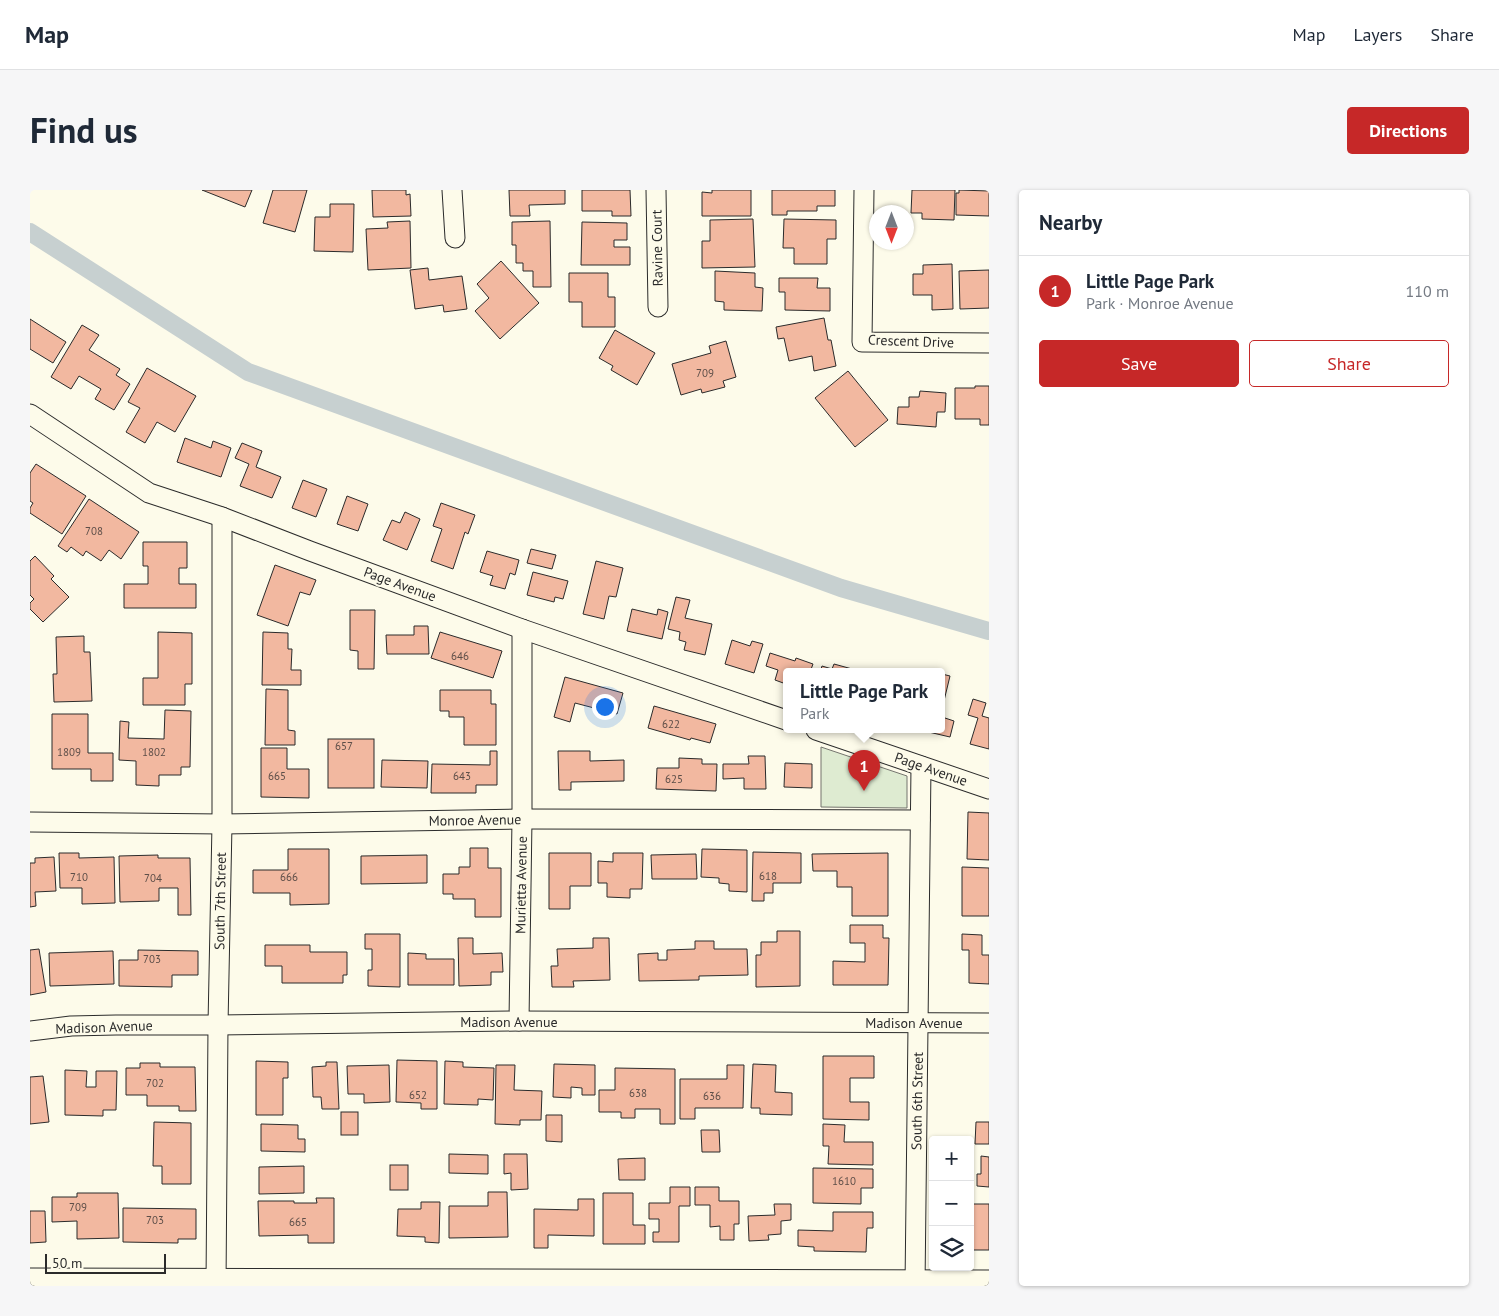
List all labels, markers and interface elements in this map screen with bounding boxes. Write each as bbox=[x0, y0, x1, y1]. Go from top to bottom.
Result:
text: Map bbox=[25, 19, 69, 50]
text: Map bbox=[1293, 23, 1325, 46]
text: Layers bbox=[1353, 23, 1402, 46]
text: Share bbox=[1430, 23, 1474, 46]
text: Find us bbox=[30, 107, 138, 153]
button: Directions bbox=[1347, 107, 1469, 154]
north arrow bbox=[869, 205, 914, 250]
street label: Ravine Court bbox=[647, 209, 667, 286]
text: Nearby bbox=[1039, 209, 1102, 236]
text: Little Page Park bbox=[1086, 269, 1214, 293]
text: 1 bbox=[1050, 281, 1060, 301]
text: 110 m bbox=[1406, 281, 1449, 301]
text: Park · Monroe Avenue bbox=[1086, 293, 1234, 313]
street label: Crescent Drive bbox=[868, 331, 954, 351]
button: Save bbox=[1039, 340, 1239, 387]
button: Share bbox=[1249, 340, 1449, 387]
house number: 709 bbox=[696, 366, 714, 380]
house number: 708 bbox=[85, 524, 103, 538]
street label: Page Avenue bbox=[361, 563, 439, 605]
house number: 646 bbox=[451, 649, 469, 663]
popup bbox=[783, 668, 945, 733]
text: Little Page Park bbox=[800, 679, 928, 703]
your location bbox=[592, 694, 618, 720]
text: Park bbox=[800, 703, 829, 723]
house number: 622 bbox=[662, 717, 680, 731]
house number: 657 bbox=[335, 739, 353, 753]
house number: 1809 bbox=[57, 745, 81, 759]
house number: 1802 bbox=[142, 745, 166, 759]
street label: Page Avenue bbox=[892, 748, 970, 790]
pin: 1 bbox=[848, 750, 880, 791]
house number: 665 bbox=[268, 769, 286, 783]
house number: 643 bbox=[453, 769, 471, 783]
house number: 625 bbox=[665, 772, 683, 786]
street label: Monroe Avenue bbox=[429, 810, 521, 830]
street label: Murietta Avenue bbox=[511, 836, 531, 934]
street label: South 7th Street bbox=[210, 852, 230, 950]
house number: 618 bbox=[759, 869, 777, 883]
house number: 710 bbox=[70, 870, 88, 884]
house number: 666 bbox=[280, 870, 298, 884]
house number: 704 bbox=[144, 871, 162, 885]
house number: 703 bbox=[143, 952, 161, 966]
street label: Madison Avenue bbox=[460, 1013, 558, 1031]
street label: Madison Avenue bbox=[865, 1014, 963, 1032]
street label: Madison Avenue bbox=[55, 1016, 153, 1038]
street label: South 6th Street bbox=[907, 1052, 927, 1150]
house number: 702 bbox=[146, 1076, 164, 1090]
house number: 638 bbox=[629, 1086, 647, 1100]
house number: 652 bbox=[409, 1088, 427, 1102]
house number: 636 bbox=[703, 1089, 721, 1103]
map controls bbox=[929, 1136, 974, 1271]
button: + bbox=[929, 1136, 974, 1181]
house number: 1610 bbox=[832, 1174, 856, 1188]
button: − bbox=[929, 1181, 974, 1226]
house number: 709 bbox=[69, 1200, 87, 1214]
house number: 703 bbox=[146, 1213, 164, 1227]
house number: 665 bbox=[289, 1215, 307, 1229]
button: layers bbox=[929, 1226, 974, 1271]
scale bar bbox=[45, 1251, 166, 1274]
text: 50 m bbox=[52, 1254, 82, 1272]

